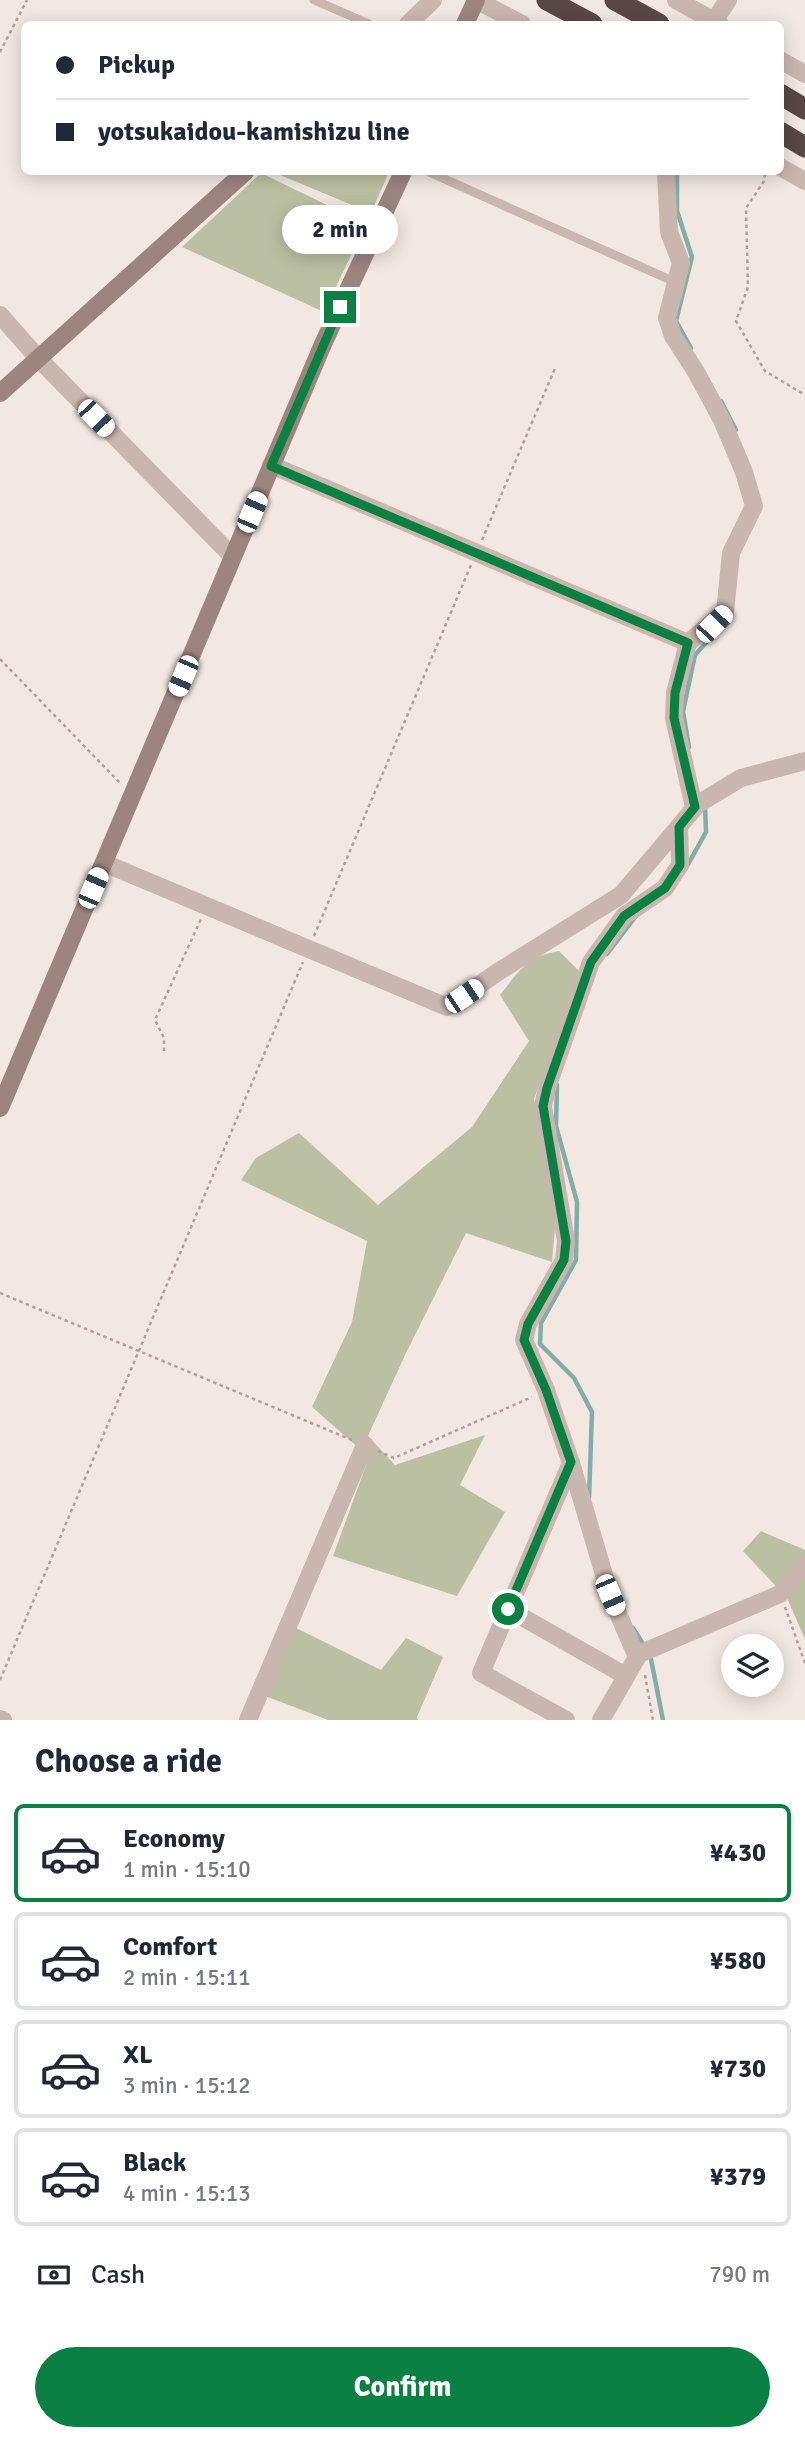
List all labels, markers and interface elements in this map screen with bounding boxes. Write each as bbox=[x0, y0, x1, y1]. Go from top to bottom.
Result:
text: Pickup bbox=[98, 49, 175, 81]
text: yotsukaidou-kamishizu line bbox=[98, 116, 410, 148]
callout: 2 min bbox=[282, 205, 398, 254]
text: 2 min bbox=[312, 215, 368, 244]
route end bbox=[324, 291, 356, 323]
car bbox=[74, 396, 119, 440]
car bbox=[235, 489, 270, 535]
car bbox=[692, 602, 737, 646]
car bbox=[166, 653, 201, 699]
car bbox=[76, 865, 111, 911]
car bbox=[441, 976, 488, 1016]
car bbox=[593, 1572, 628, 1618]
route start bbox=[492, 1593, 524, 1625]
map controls bbox=[721, 1634, 784, 1697]
button: layers bbox=[721, 1634, 784, 1697]
text: Choose a ride bbox=[35, 1742, 222, 1781]
icon: car bbox=[39, 1822, 102, 1885]
text: Economy bbox=[123, 1823, 225, 1855]
text: ¥430 bbox=[710, 1837, 766, 1869]
text: 1 min · 15:10 bbox=[123, 1855, 251, 1884]
icon: car bbox=[39, 1930, 102, 1993]
text: Comfort bbox=[123, 1931, 217, 1963]
text: ¥580 bbox=[710, 1945, 766, 1977]
text: 2 min · 15:11 bbox=[123, 1963, 251, 1992]
icon: car bbox=[39, 2038, 102, 2101]
text: XL bbox=[123, 2039, 153, 2071]
text: ¥730 bbox=[710, 2053, 766, 2085]
text: 3 min · 15:12 bbox=[123, 2071, 251, 2100]
icon: car bbox=[39, 2146, 102, 2209]
text: Black bbox=[123, 2147, 186, 2179]
text: ¥379 bbox=[710, 2161, 766, 2193]
text: 4 min · 15:13 bbox=[123, 2179, 251, 2208]
icon: cash bbox=[35, 2256, 73, 2294]
text: Cash bbox=[91, 2259, 145, 2291]
text: 790 m bbox=[709, 2260, 770, 2289]
button: Confirm bbox=[35, 2347, 770, 2427]

